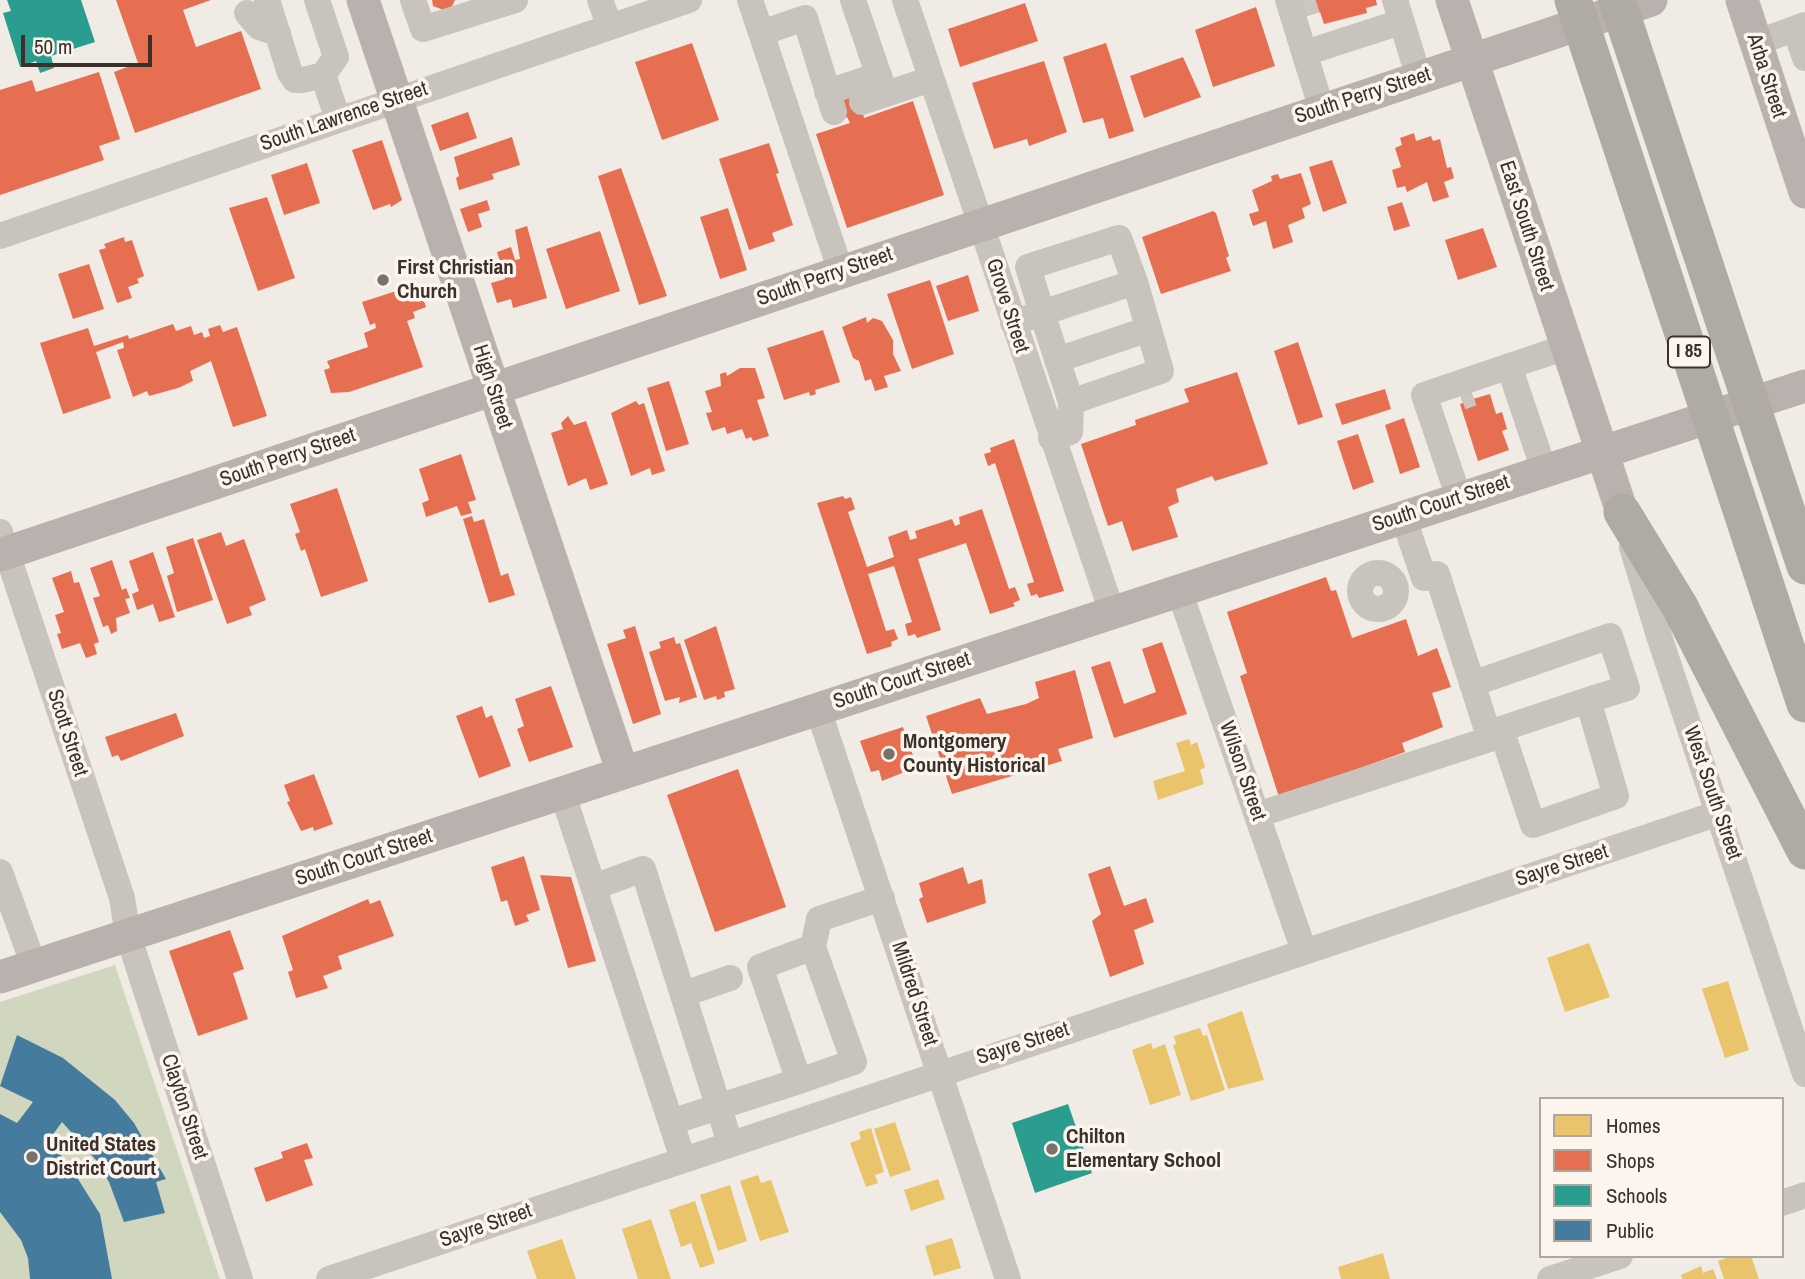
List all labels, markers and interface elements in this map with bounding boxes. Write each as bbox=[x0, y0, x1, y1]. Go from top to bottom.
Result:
scale bar bbox=[24, 21, 156, 65]
street label: Arba Street bbox=[1741, 31, 1791, 121]
text: 50 m bbox=[34, 32, 72, 61]
street label: South Perry Street bbox=[1292, 62, 1434, 130]
street label: South Lawrence Street bbox=[257, 77, 431, 157]
street label: East South Street bbox=[1493, 158, 1559, 294]
street label: South Perry Street bbox=[754, 242, 896, 312]
place label: First Christian Church bbox=[397, 255, 514, 305]
street label: Grove Street bbox=[980, 256, 1034, 356]
marker: First Christian Church bbox=[375, 272, 391, 288]
road number: I 85 bbox=[1668, 336, 1710, 368]
street label: High Street bbox=[467, 342, 517, 432]
street label: South Perry Street bbox=[217, 423, 359, 493]
street label: South Court Street bbox=[1369, 470, 1513, 538]
street label: South Court Street bbox=[830, 647, 974, 715]
street label: Scott Street bbox=[41, 686, 93, 780]
street label: Wilson Street bbox=[1213, 718, 1271, 824]
street label: West South Street bbox=[1677, 723, 1747, 863]
place label: Montgomery County Historical bbox=[903, 729, 1046, 779]
marker: Montgomery County Historical bbox=[881, 746, 897, 762]
street label: South Court Street bbox=[292, 824, 436, 892]
street label: Sayre Street bbox=[1513, 839, 1611, 893]
street label: Mildred Street bbox=[885, 939, 943, 1049]
street label: Sayre Street bbox=[974, 1017, 1072, 1071]
street label: Clayton Street bbox=[155, 1051, 213, 1163]
legend bbox=[1539, 1097, 1784, 1258]
text: Homes bbox=[1606, 1111, 1661, 1140]
place label: Chilton Elementary School bbox=[1066, 1124, 1221, 1174]
place label: United States District Court bbox=[46, 1132, 156, 1182]
marker: Chilton Elementary School bbox=[1044, 1141, 1060, 1157]
text: Shops bbox=[1606, 1146, 1655, 1175]
marker: United States District Court bbox=[24, 1149, 40, 1165]
text: Schools bbox=[1606, 1181, 1667, 1210]
street label: Sayre Street bbox=[437, 1199, 535, 1253]
text: Public bbox=[1606, 1216, 1654, 1245]

